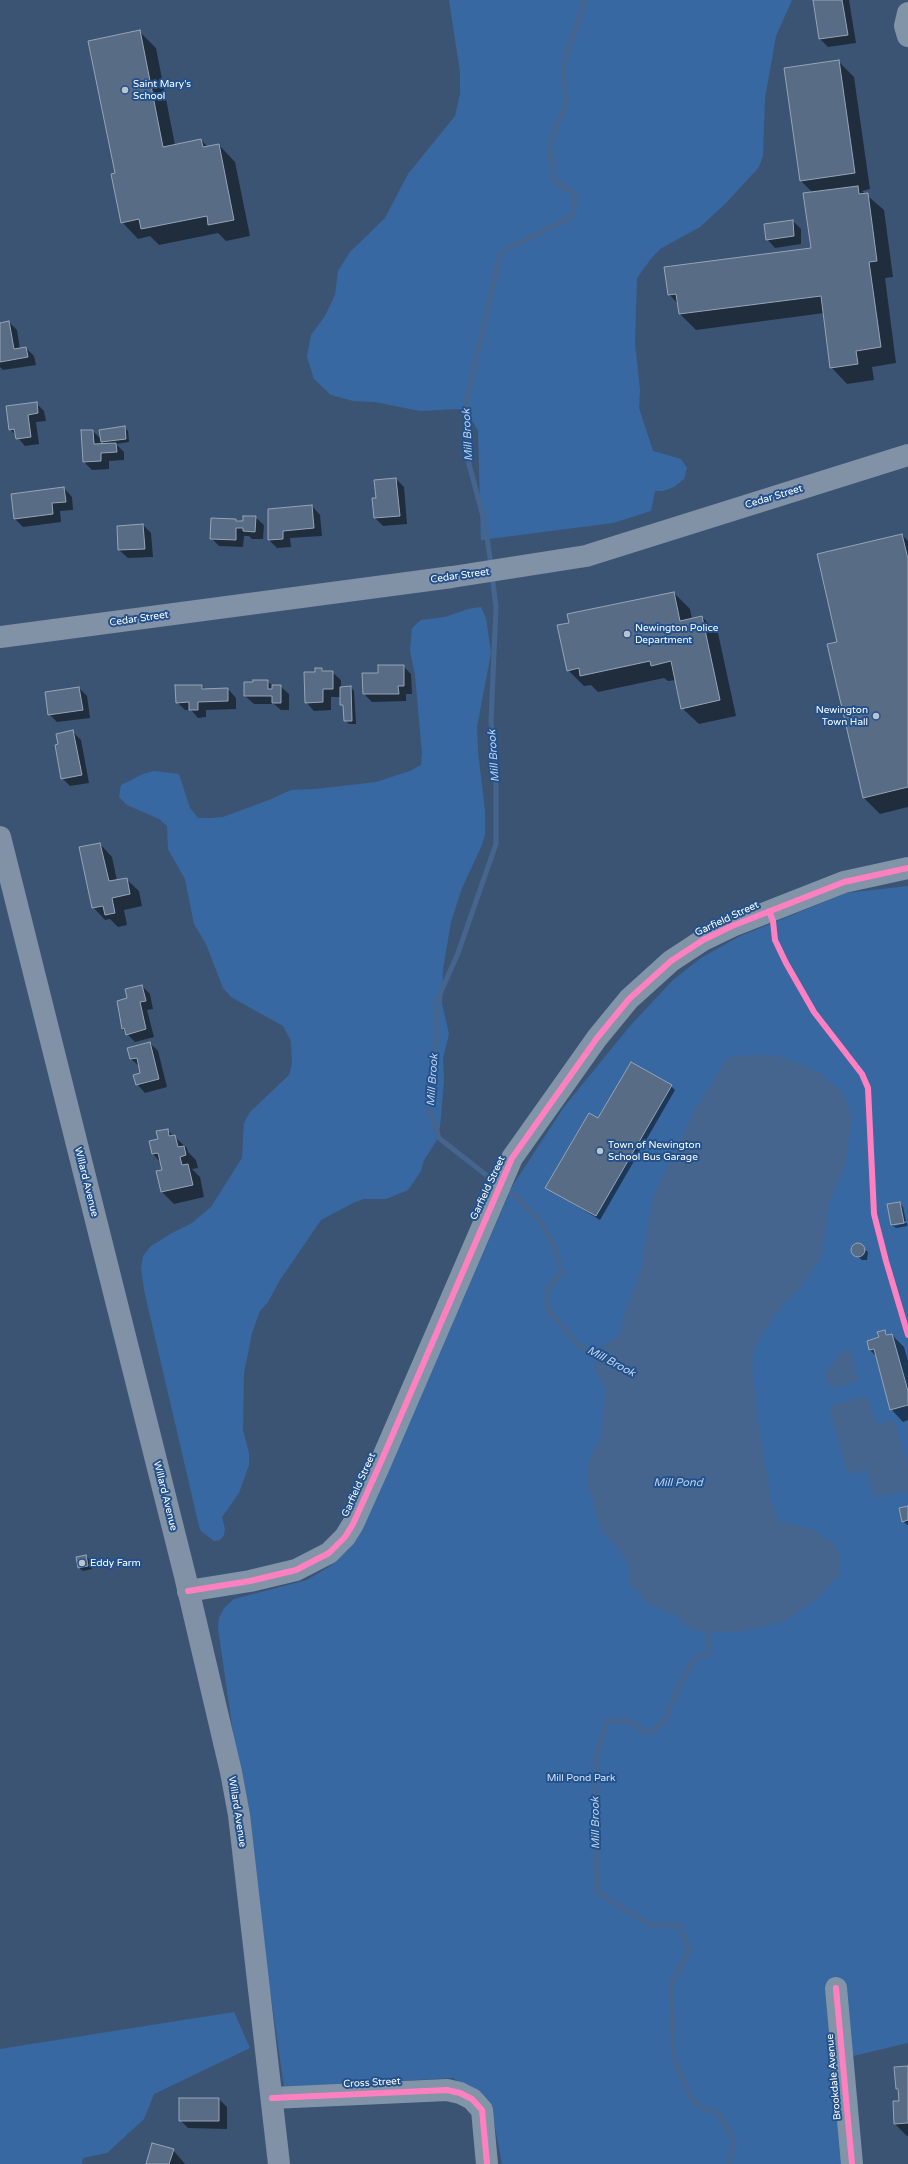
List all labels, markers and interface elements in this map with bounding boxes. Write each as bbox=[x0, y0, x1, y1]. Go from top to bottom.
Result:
place label: Saint Mary's School bbox=[133, 78, 191, 102]
marker: Saint Mary's School bbox=[120, 85, 130, 95]
water label: Mill Brook bbox=[460, 408, 476, 462]
street label: Cedar Street bbox=[744, 483, 804, 511]
street label: Cedar Street bbox=[430, 566, 490, 586]
street label: Cedar Street bbox=[109, 609, 169, 629]
place label: Newington Police Department bbox=[635, 622, 718, 646]
marker: Newington Police Department bbox=[622, 629, 632, 639]
place label: Newington Town Hall bbox=[816, 704, 868, 728]
marker: Newington Town Hall bbox=[871, 711, 881, 721]
water label: Mill Brook bbox=[486, 729, 502, 783]
street label: Garfield Street bbox=[693, 899, 761, 939]
water label: Mill Brook bbox=[425, 1053, 441, 1107]
place label: Town of Newington School Bus Garage bbox=[608, 1139, 701, 1162]
street label: Willard Avenue bbox=[72, 1146, 100, 1218]
marker: Town of Newington School Bus Garage bbox=[595, 1146, 605, 1156]
street label: Garfield Street bbox=[468, 1154, 508, 1222]
water label: Mill Brook bbox=[585, 1344, 637, 1380]
street label: Garfield Street bbox=[339, 1451, 379, 1519]
street label: Willard Avenue bbox=[151, 1460, 179, 1532]
water label: Mill Pond bbox=[653, 1476, 703, 1490]
place label: Eddy Farm bbox=[90, 1557, 141, 1569]
marker: Eddy Farm bbox=[77, 1558, 87, 1568]
park label: Mill Pond Park bbox=[547, 1772, 615, 1784]
street label: Willard Avenue bbox=[225, 1776, 249, 1848]
water label: Mill Brook bbox=[589, 1797, 603, 1849]
street label: Brookdale Avenue bbox=[824, 2033, 844, 2121]
street label: Cross Street bbox=[343, 2076, 401, 2090]

